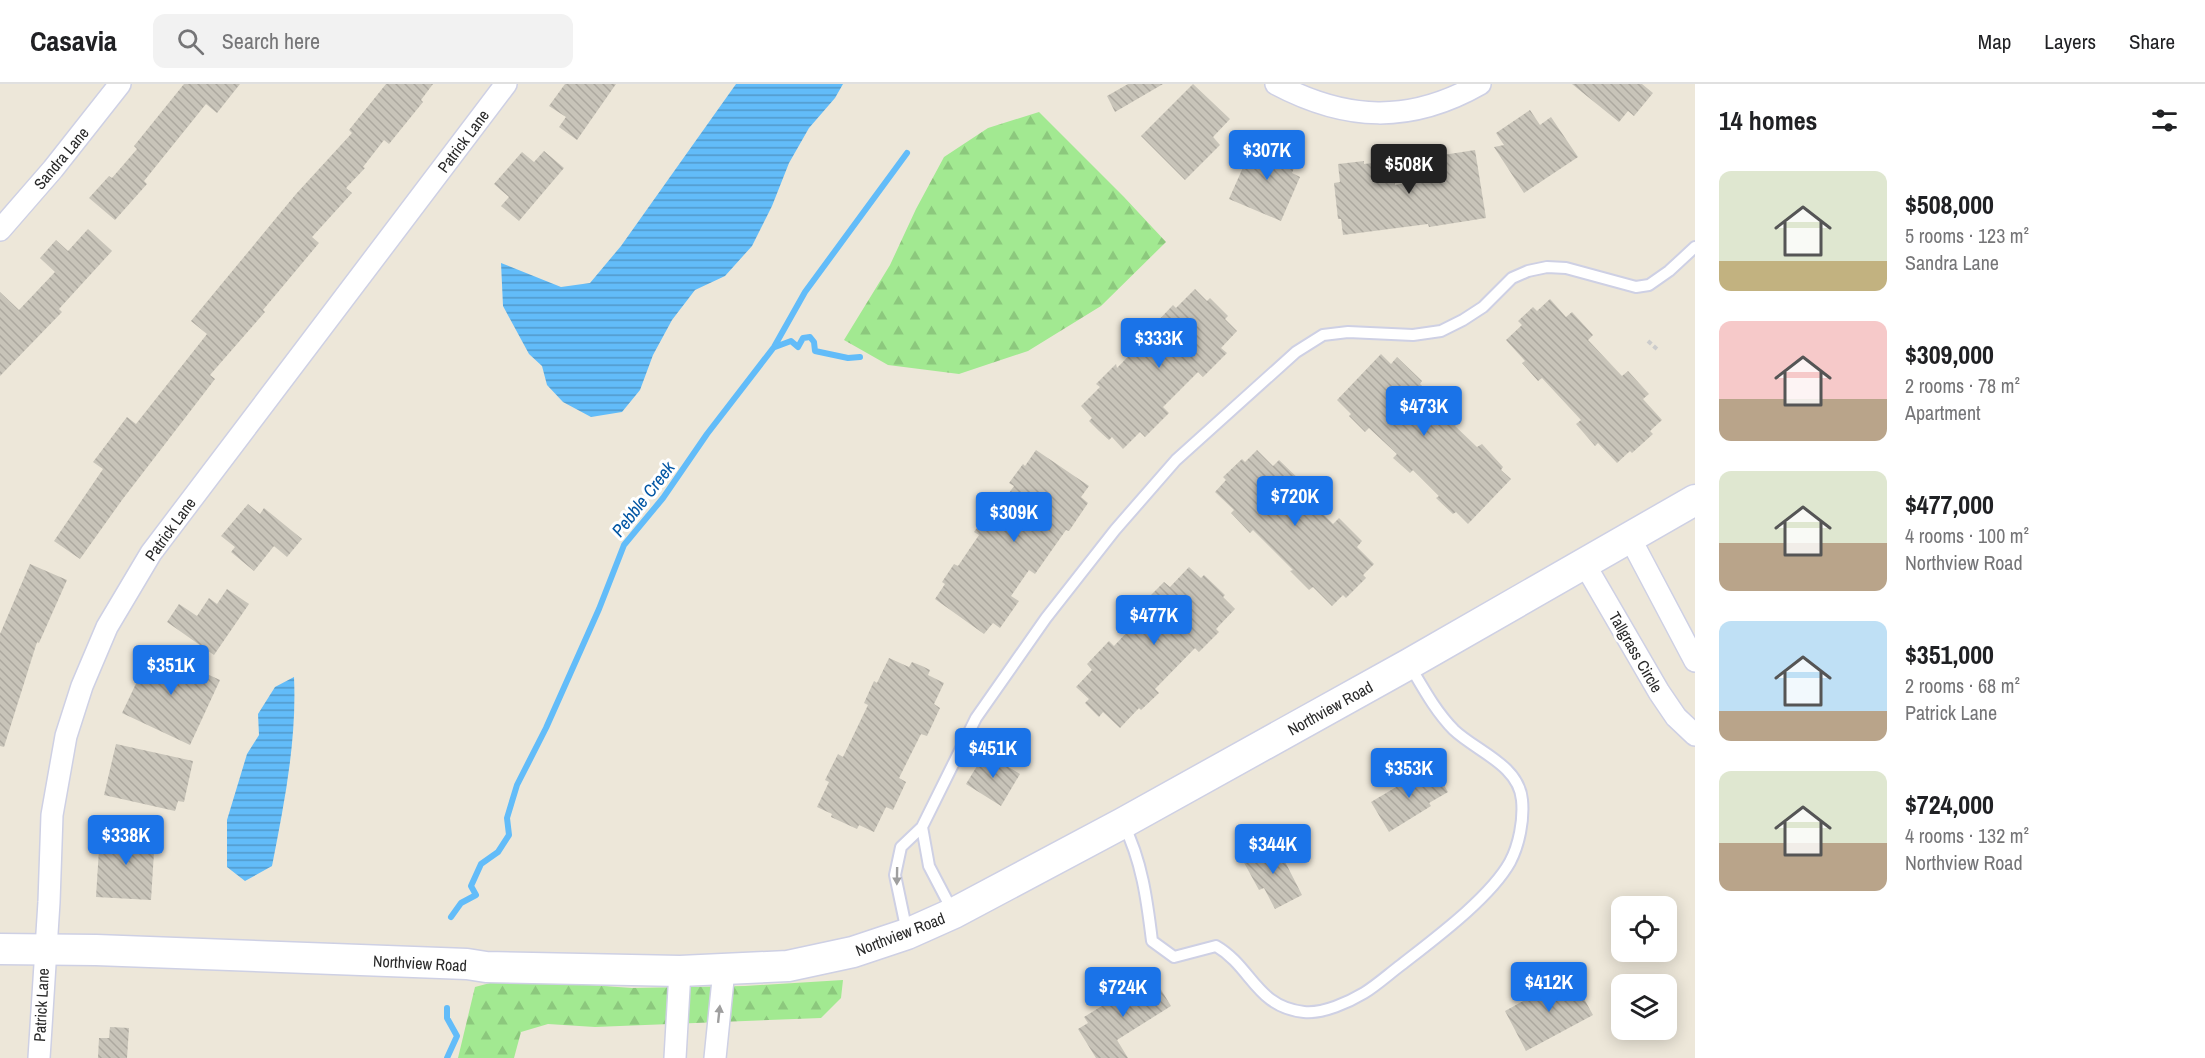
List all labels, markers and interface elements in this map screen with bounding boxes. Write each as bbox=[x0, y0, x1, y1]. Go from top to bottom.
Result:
search box bbox=[153, 14, 573, 68]
text: Casavia bbox=[30, 22, 117, 60]
icon: search bbox=[174, 25, 207, 58]
text: Search here bbox=[222, 26, 320, 56]
text: Map bbox=[1978, 27, 2011, 56]
text: Layers bbox=[2044, 27, 2096, 56]
text: Share bbox=[2129, 27, 2175, 56]
text: 14 homes bbox=[1719, 103, 1817, 138]
icon: filters bbox=[2148, 104, 2181, 137]
street label: Patrick Lane bbox=[432, 105, 494, 177]
street label: Sandra Lane bbox=[28, 122, 94, 194]
pin: $307K bbox=[1225, 130, 1309, 181]
text: $307K bbox=[1243, 136, 1291, 163]
pin: $508K bbox=[1367, 144, 1451, 195]
text: $508K bbox=[1385, 150, 1433, 177]
text: $508,000 bbox=[1905, 187, 1994, 222]
icon: home bbox=[1767, 195, 1839, 267]
text: 5 rooms · 123 m² bbox=[1905, 222, 2029, 249]
text: Sandra Lane bbox=[1905, 249, 1999, 276]
pin: $333K bbox=[1117, 318, 1201, 369]
text: $333K bbox=[1135, 324, 1183, 351]
text: $309,000 bbox=[1905, 337, 1994, 372]
icon: home bbox=[1767, 345, 1839, 417]
text: 2 rooms · 78 m² bbox=[1905, 372, 2020, 399]
pin: $473K bbox=[1382, 386, 1466, 437]
text: $473K bbox=[1400, 392, 1448, 419]
text: Apartment bbox=[1905, 399, 1981, 426]
water label: Pebble Creek bbox=[606, 456, 681, 542]
pin: $720K bbox=[1253, 476, 1337, 527]
text: $720K bbox=[1271, 482, 1319, 509]
text: $477,000 bbox=[1905, 487, 1994, 522]
pin: $309K bbox=[972, 492, 1056, 543]
street label: Patrick Lane bbox=[139, 493, 201, 565]
icon: home bbox=[1767, 495, 1839, 567]
text: $309K bbox=[990, 498, 1038, 525]
text: 4 rooms · 100 m² bbox=[1905, 522, 2029, 549]
text: Northview Road bbox=[1905, 549, 2023, 576]
pin: $477K bbox=[1112, 595, 1196, 646]
text: $477K bbox=[1130, 601, 1178, 628]
street label: Tallgrass Circle bbox=[1604, 608, 1668, 696]
text: $351,000 bbox=[1905, 637, 1994, 672]
pin: $351K bbox=[129, 645, 213, 696]
icon: home bbox=[1767, 645, 1839, 717]
text: $351K bbox=[147, 651, 195, 678]
text: 2 rooms · 68 m² bbox=[1905, 672, 2020, 699]
street label: Northview Road bbox=[1284, 676, 1376, 740]
text: Patrick Lane bbox=[1905, 699, 1997, 726]
pin: $451K bbox=[951, 728, 1035, 779]
text: $451K bbox=[969, 734, 1017, 761]
pin: $353K bbox=[1367, 748, 1451, 799]
text: $353K bbox=[1385, 754, 1433, 781]
text: $724,000 bbox=[1905, 787, 1994, 822]
icon: home bbox=[1767, 795, 1839, 867]
pin: $338K bbox=[84, 815, 168, 866]
text: $338K bbox=[102, 821, 150, 848]
text: 4 rooms · 132 m² bbox=[1905, 822, 2029, 849]
pin: $344K bbox=[1231, 824, 1315, 875]
text: $344K bbox=[1249, 830, 1297, 857]
text: Northview Road bbox=[1905, 849, 2023, 876]
one-way arrow bbox=[892, 867, 901, 886]
map controls bbox=[1611, 896, 1677, 1040]
button: locate bbox=[1611, 896, 1677, 962]
street label: Northview Road bbox=[852, 907, 948, 961]
street label: Northview Road bbox=[372, 950, 468, 976]
pin: $412K bbox=[1507, 962, 1591, 1013]
pin: $724K bbox=[1081, 967, 1165, 1018]
street label: Patrick Lane bbox=[28, 968, 54, 1042]
text: $412K bbox=[1525, 968, 1573, 995]
text: $724K bbox=[1099, 973, 1147, 1000]
button: layers bbox=[1611, 974, 1677, 1040]
one-way arrow bbox=[714, 1004, 724, 1023]

